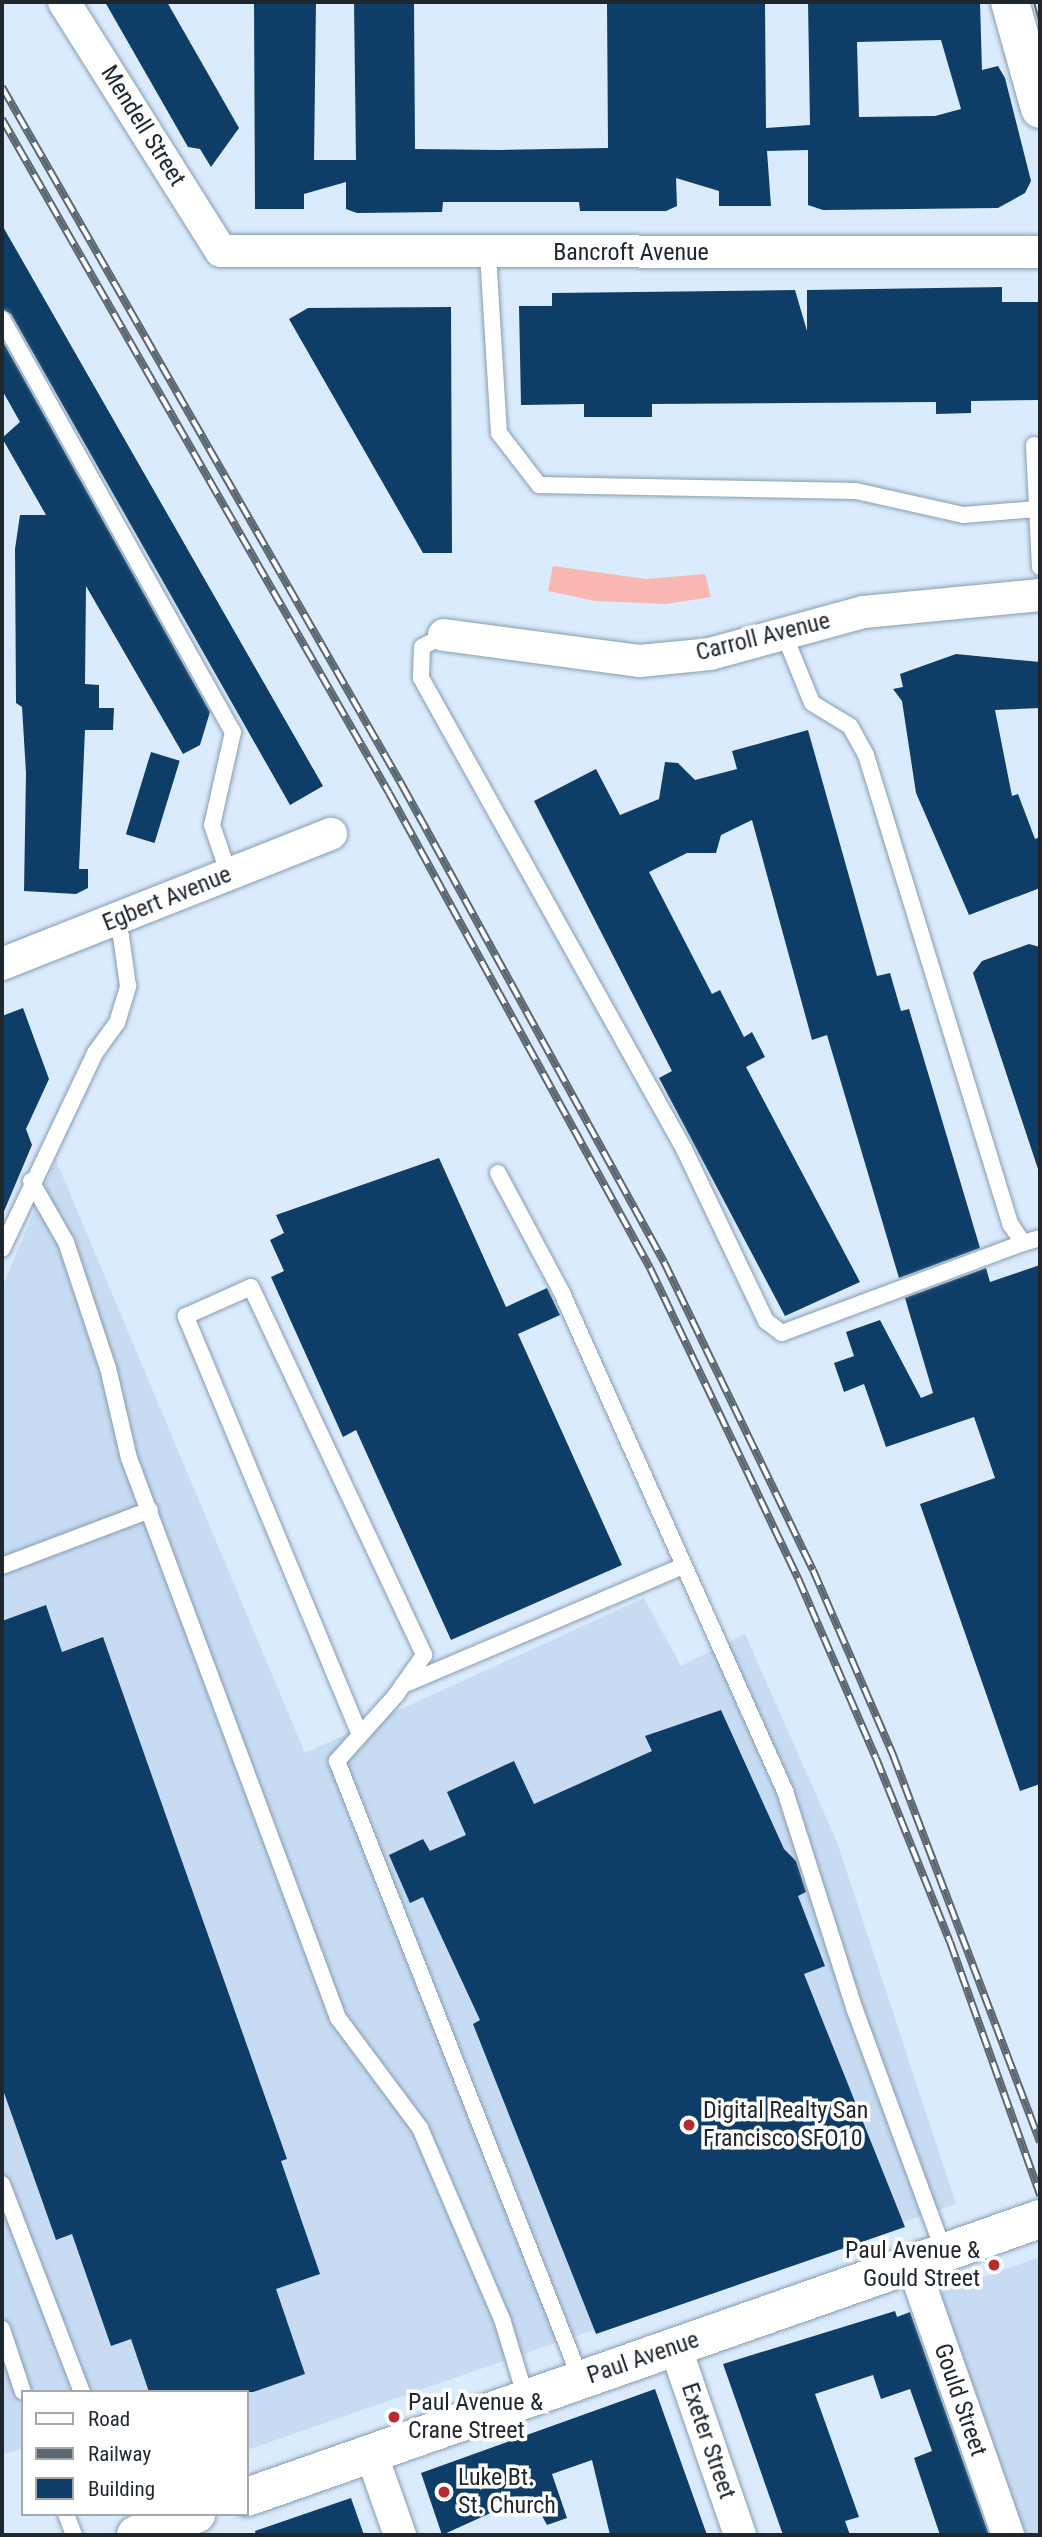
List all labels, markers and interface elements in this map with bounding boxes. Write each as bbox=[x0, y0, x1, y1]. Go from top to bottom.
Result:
street label: Mendell Street bbox=[95, 60, 191, 192]
street label: Bancroft Avenue bbox=[553, 239, 709, 267]
street label: Carroll Avenue bbox=[693, 606, 833, 668]
street label: Egbert Avenue bbox=[98, 860, 236, 938]
place label: Digital Realty San Francisco SFO10 bbox=[703, 2097, 868, 2153]
marker: Digital Realty San Francisco SFO10 bbox=[681, 2117, 697, 2133]
place label: Paul Avenue & Gould Street bbox=[845, 2237, 980, 2293]
marker: Paul Avenue & Gould Street bbox=[986, 2257, 1002, 2273]
street label: Paul Avenue bbox=[583, 2325, 703, 2391]
street label: Gould Street bbox=[927, 2340, 993, 2460]
street label: Exeter Street bbox=[675, 2379, 741, 2503]
place label: Paul Avenue & Crane Street bbox=[408, 2389, 543, 2445]
legend bbox=[21, 2390, 248, 2516]
text: Road bbox=[88, 2407, 130, 2431]
marker: Paul Avenue & Crane Street bbox=[386, 2409, 402, 2425]
text: Railway bbox=[88, 2442, 151, 2466]
place label: Luke Bt. St. Church bbox=[458, 2464, 556, 2520]
text: Building bbox=[88, 2477, 155, 2501]
marker: Luke Bt. St. Church bbox=[436, 2484, 452, 2500]

